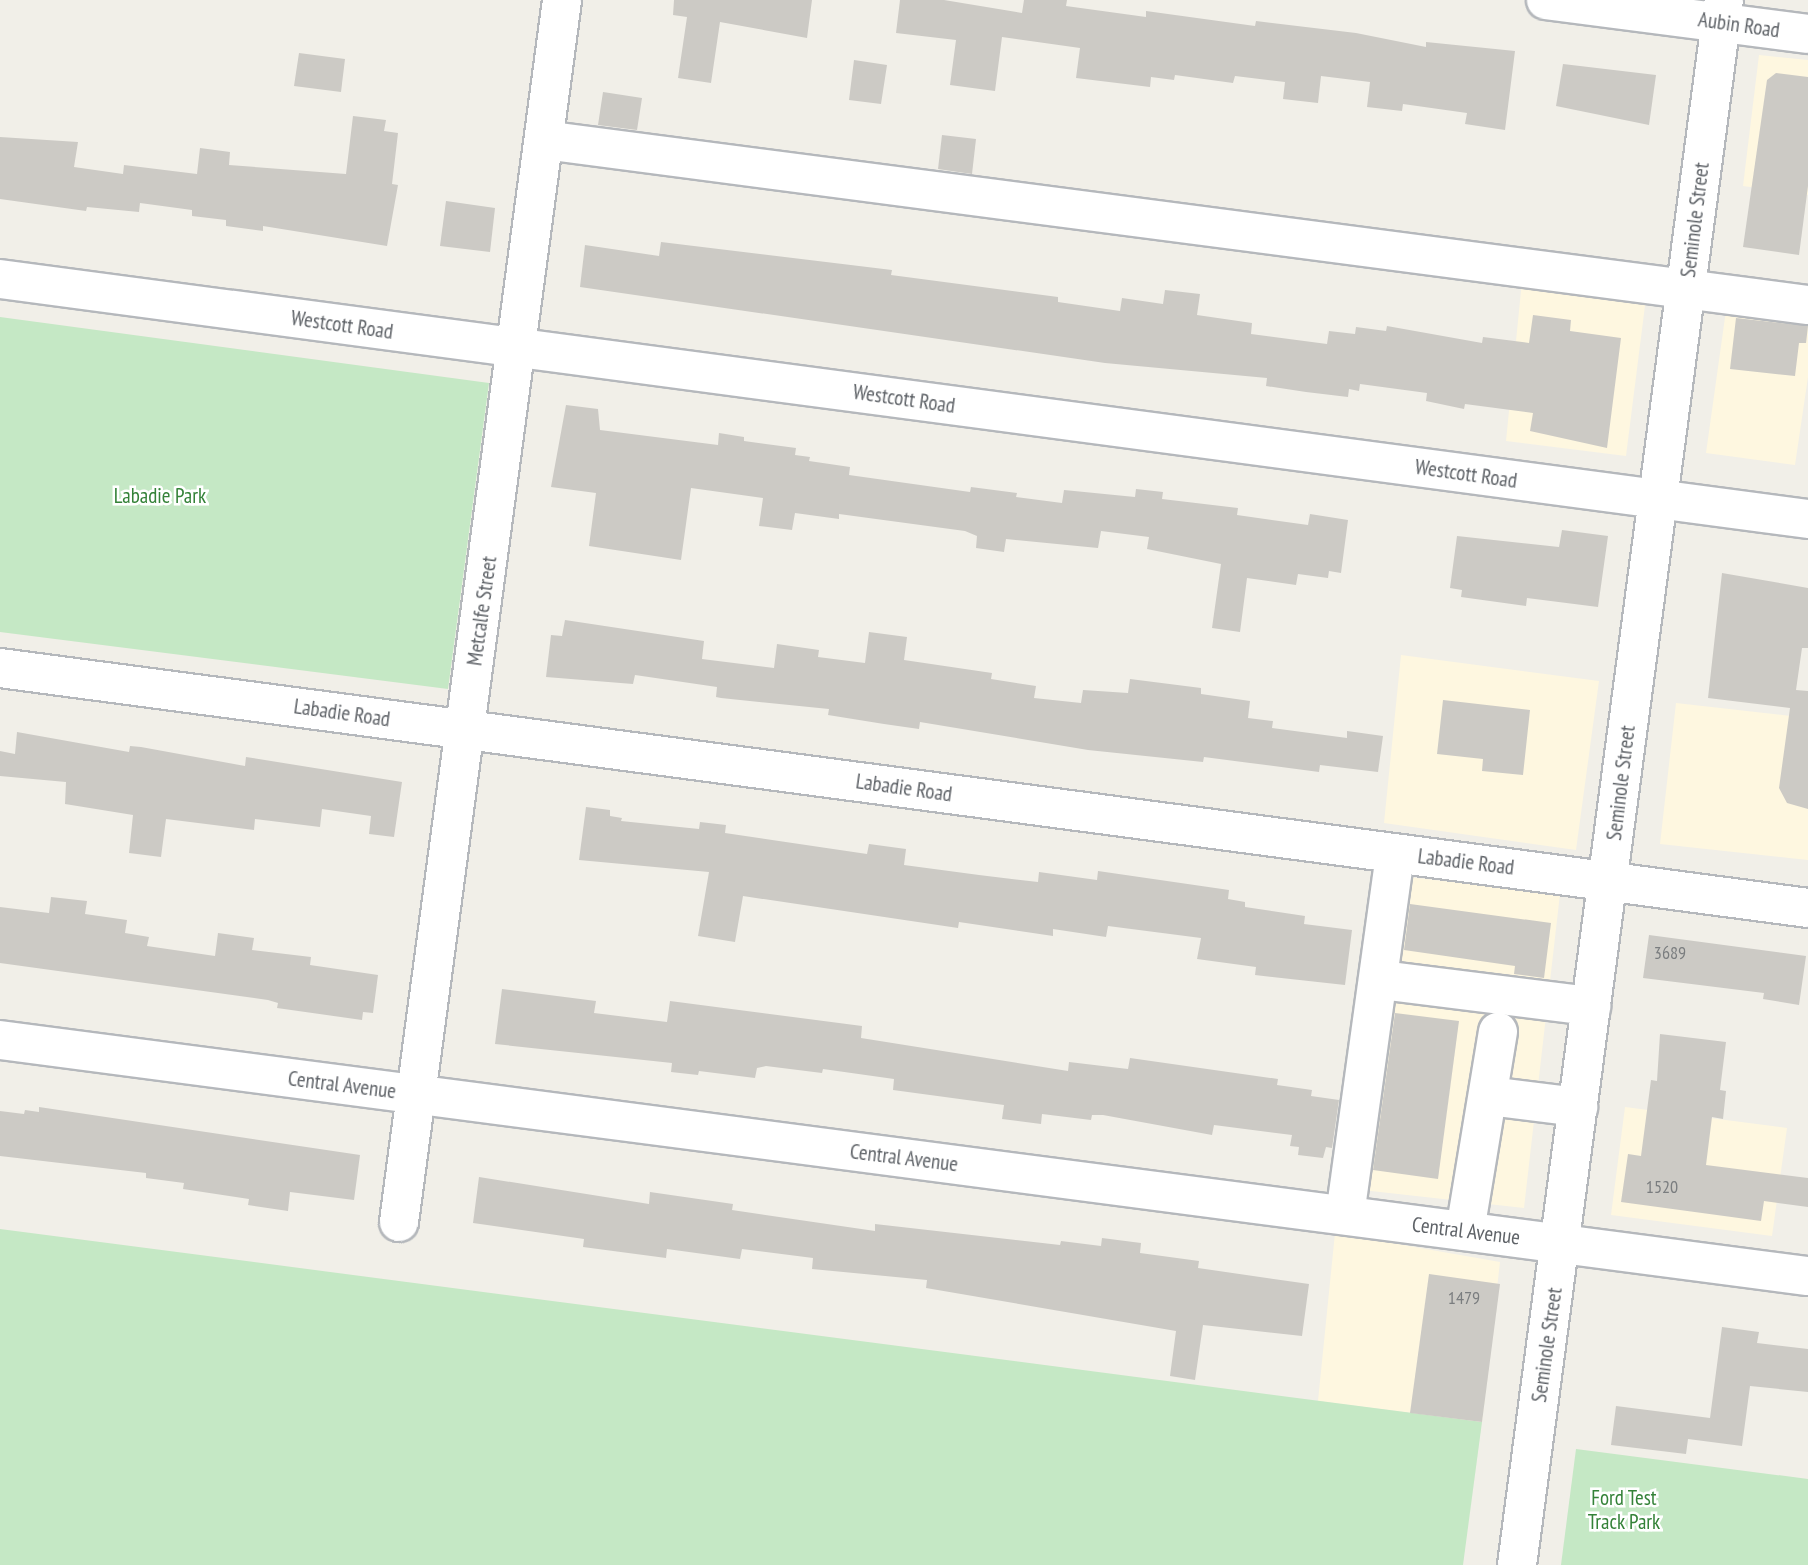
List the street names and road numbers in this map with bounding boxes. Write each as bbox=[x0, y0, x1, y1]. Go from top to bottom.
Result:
street label: Aubin Road bbox=[1697, 7, 1781, 43]
street label: Seminole Street bbox=[1675, 161, 1715, 279]
street label: Westcott Road bbox=[289, 305, 395, 345]
street label: Westcott Road bbox=[851, 379, 957, 419]
street label: Westcott Road bbox=[1413, 454, 1519, 494]
street label: Metcalfe Street bbox=[462, 555, 502, 667]
street label: Labadie Road bbox=[292, 694, 392, 732]
street label: Seminole Street bbox=[1601, 724, 1641, 842]
street label: Labadie Road bbox=[854, 769, 954, 807]
street label: Labadie Road bbox=[1416, 844, 1516, 880]
street label: Central Avenue bbox=[286, 1066, 398, 1104]
street label: Central Avenue bbox=[848, 1139, 960, 1177]
street label: Central Avenue bbox=[1410, 1212, 1522, 1250]
street label: Seminole Street bbox=[1526, 1286, 1568, 1404]

